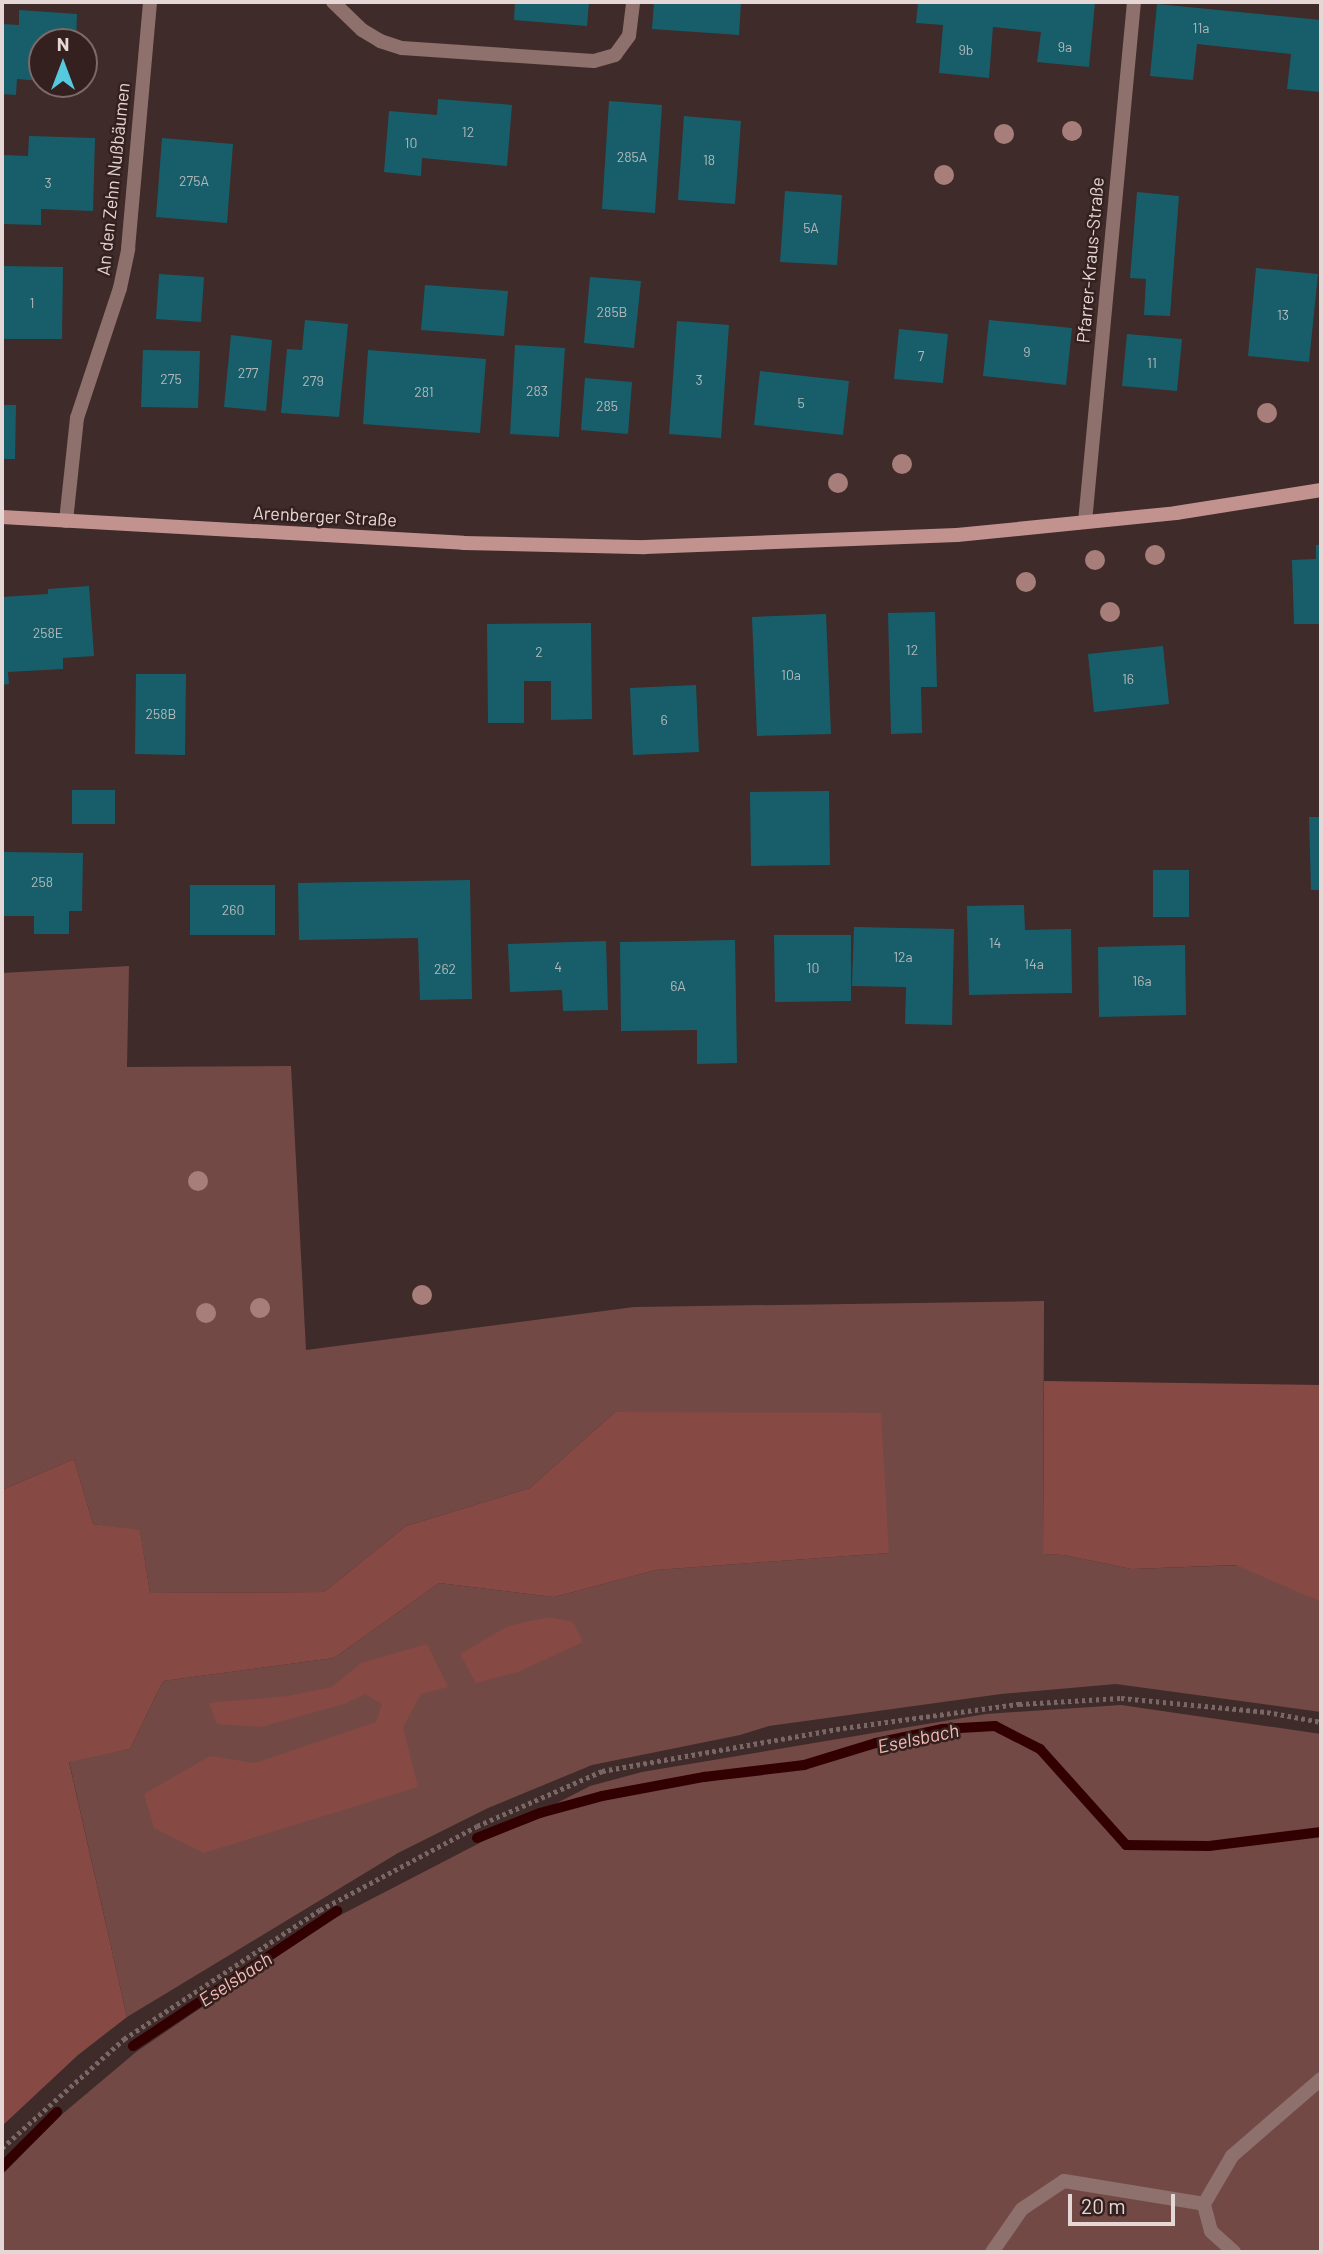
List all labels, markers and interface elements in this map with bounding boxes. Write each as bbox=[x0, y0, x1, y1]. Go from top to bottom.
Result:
house number: 11a bbox=[1193, 20, 1209, 36]
north arrow bbox=[28, 28, 98, 98]
text: N bbox=[57, 32, 69, 55]
house number: 9a bbox=[1058, 39, 1072, 55]
house number: 9b bbox=[959, 42, 973, 58]
street label: An den Zehn Nußbäumen bbox=[92, 81, 134, 277]
house number: 12 bbox=[462, 124, 474, 140]
house number: 10 bbox=[405, 135, 417, 151]
house number: 285A bbox=[617, 149, 647, 165]
house number: 18 bbox=[703, 152, 715, 168]
house number: 275A bbox=[179, 173, 209, 189]
house number: 3 bbox=[44, 175, 52, 191]
street label: Pfarrer-Kraus-Straße bbox=[1072, 176, 1108, 344]
house number: 5A bbox=[803, 220, 819, 236]
house number: 1 bbox=[30, 295, 34, 311]
house number: 285B bbox=[597, 304, 627, 320]
house number: 13 bbox=[1277, 307, 1289, 323]
house number: 9 bbox=[1023, 344, 1031, 360]
house number: 7 bbox=[918, 348, 924, 364]
house number: 11 bbox=[1147, 355, 1157, 371]
house number: 277 bbox=[238, 365, 258, 381]
house number: 275 bbox=[160, 371, 182, 387]
house number: 3 bbox=[695, 372, 703, 388]
house number: 279 bbox=[302, 373, 324, 389]
house number: 283 bbox=[526, 383, 548, 399]
house number: 281 bbox=[414, 384, 434, 400]
house number: 5 bbox=[797, 395, 805, 411]
house number: 285 bbox=[596, 398, 618, 414]
street label: Arenberger Straße bbox=[252, 501, 398, 531]
house number: 258E bbox=[33, 625, 63, 641]
house number: 12 bbox=[906, 642, 918, 658]
house number: 2 bbox=[535, 644, 543, 660]
house number: 10a bbox=[781, 667, 801, 683]
house number: 16 bbox=[1122, 671, 1134, 687]
house number: 258B bbox=[146, 706, 176, 722]
house number: 6 bbox=[660, 712, 668, 728]
house number: 258 bbox=[31, 874, 53, 890]
house number: 260 bbox=[222, 902, 244, 918]
house number: 14 bbox=[989, 935, 1001, 951]
house number: 12a bbox=[893, 949, 913, 965]
house number: 14a bbox=[1024, 956, 1044, 972]
house number: 4 bbox=[554, 959, 562, 975]
house number: 10 bbox=[807, 960, 819, 976]
house number: 262 bbox=[434, 961, 456, 977]
house number: 16a bbox=[1132, 973, 1152, 989]
house number: 6A bbox=[670, 978, 686, 994]
water label: Eselsbach bbox=[875, 1718, 961, 1758]
water label: Eselsbach bbox=[194, 1947, 276, 2011]
scale bar bbox=[1071, 2180, 1178, 2224]
text: 20 m bbox=[1081, 2193, 1126, 2218]

